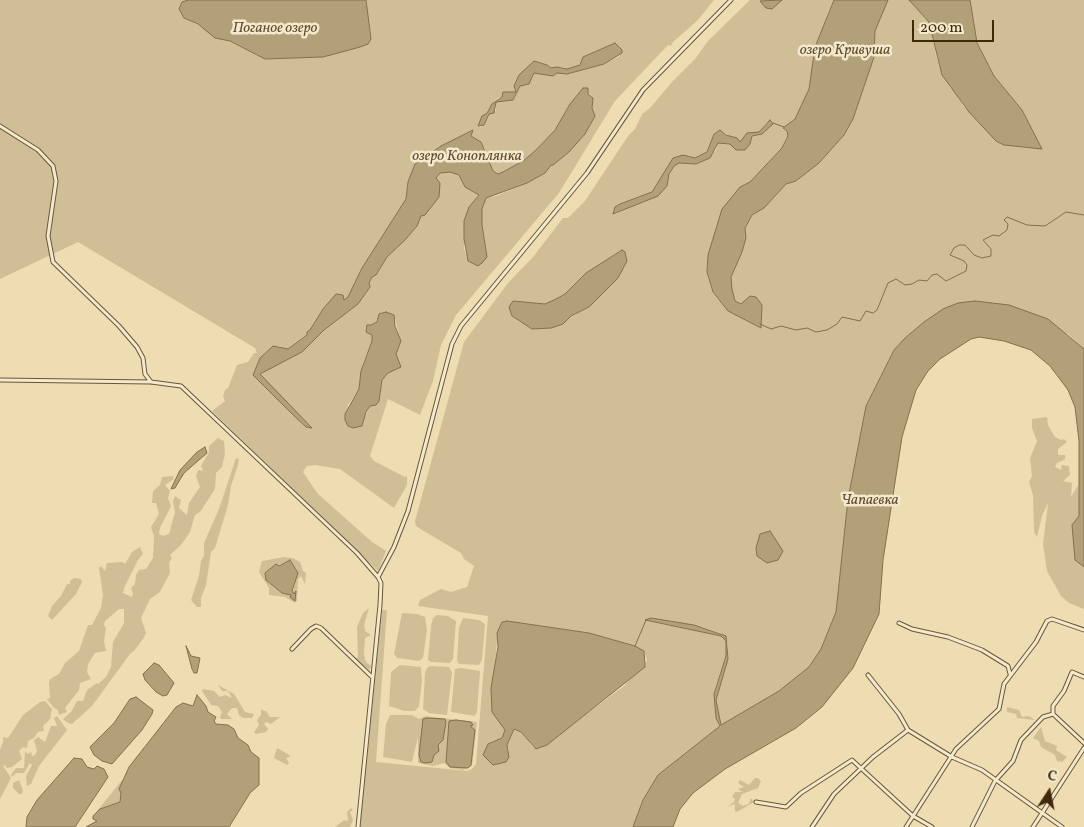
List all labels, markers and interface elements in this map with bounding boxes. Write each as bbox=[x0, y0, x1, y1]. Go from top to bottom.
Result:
scale bar bbox=[914, 10, 996, 42]
text: 200 m bbox=[920, 18, 963, 39]
water label: Поганое озеро bbox=[233, 20, 317, 38]
water label: озеро Кривуша bbox=[800, 42, 890, 60]
water label: озеро Коноплянка bbox=[412, 148, 522, 166]
water label: Чапаевка bbox=[841, 492, 899, 510]
north arrow bbox=[1024, 767, 1074, 817]
text: С bbox=[1046, 767, 1058, 787]

